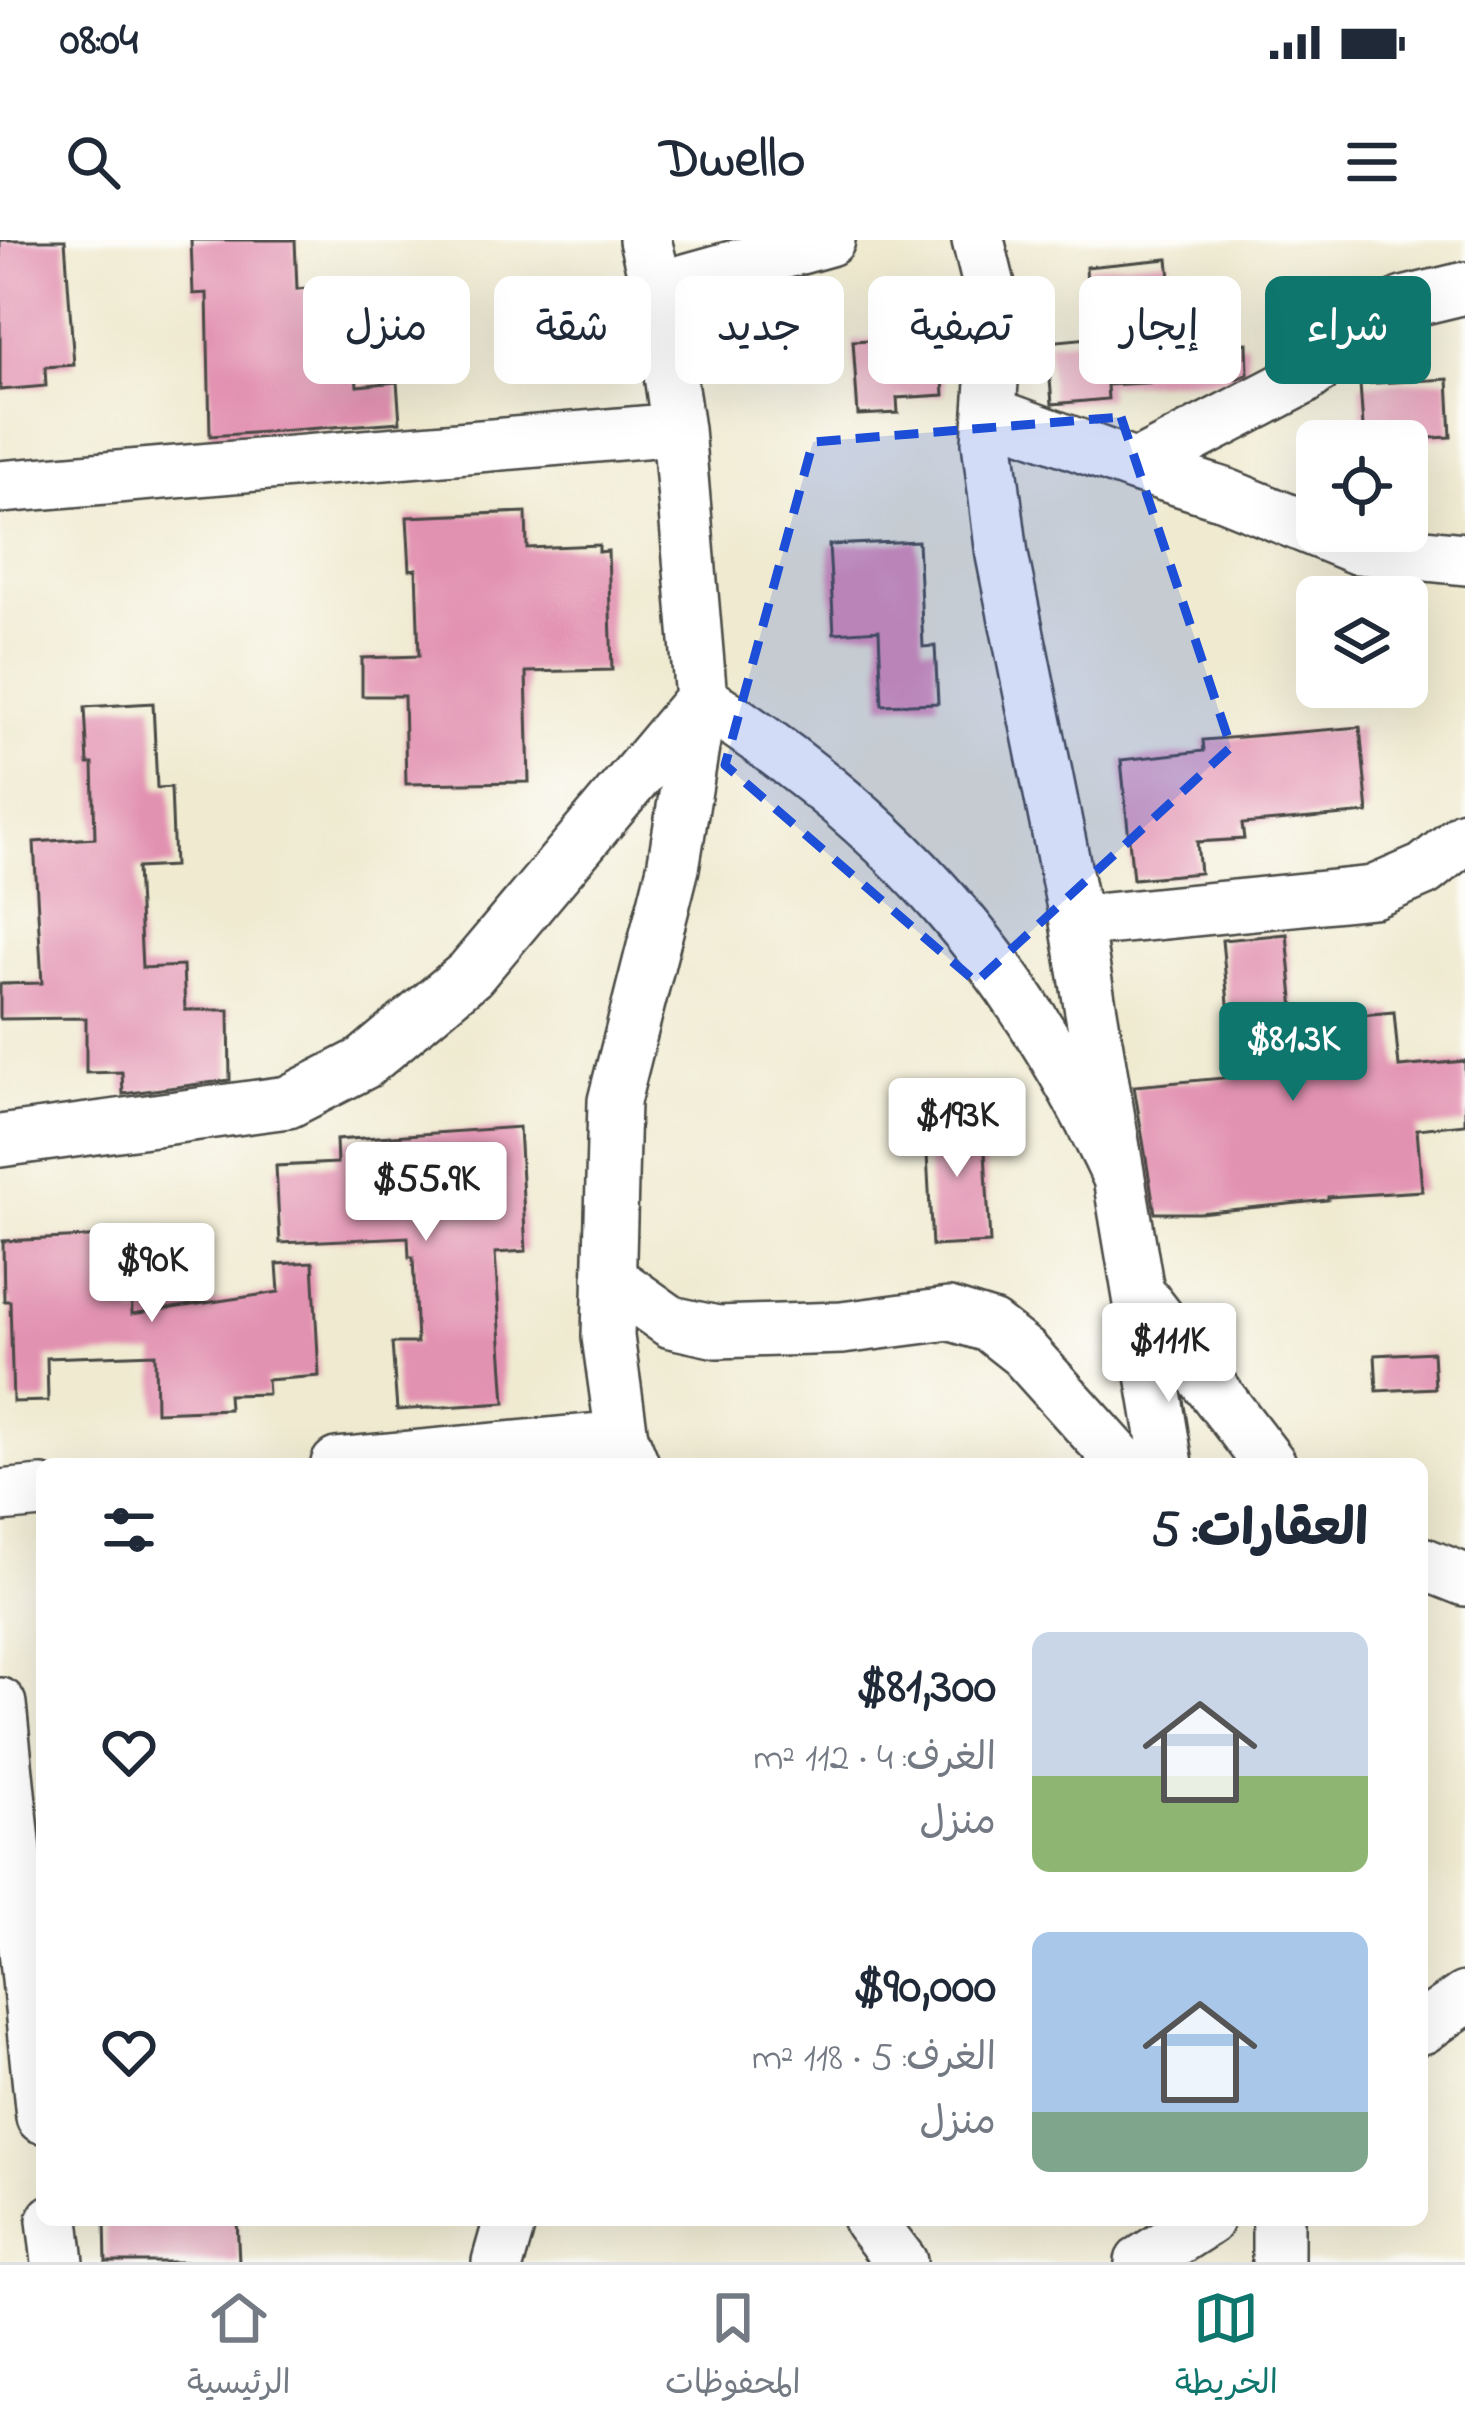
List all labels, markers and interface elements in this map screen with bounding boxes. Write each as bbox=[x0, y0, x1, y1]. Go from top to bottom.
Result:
text: 08:04 bbox=[60, 9, 138, 75]
text: Dwello bbox=[660, 123, 805, 201]
icon: search bbox=[60, 129, 126, 195]
icon: menu bbox=[1339, 129, 1405, 195]
chip: منزل bbox=[303, 276, 470, 384]
chip: شقة bbox=[494, 276, 651, 384]
chip: جديد bbox=[675, 276, 844, 384]
chip: تصفية bbox=[868, 276, 1055, 384]
chip: إيجار bbox=[1079, 276, 1241, 384]
chip: شراء bbox=[1265, 276, 1431, 384]
map controls bbox=[1296, 420, 1428, 708]
button: locate bbox=[1296, 420, 1428, 552]
button: layers bbox=[1296, 576, 1428, 708]
pin: $81.3K bbox=[1195, 1002, 1391, 1104]
text: $81.3K bbox=[1246, 1012, 1340, 1069]
pin: $193K bbox=[873, 1078, 1041, 1180]
text: $193K bbox=[916, 1088, 998, 1145]
pin: $55.9K bbox=[328, 1142, 524, 1244]
text: $55.9K bbox=[373, 1152, 479, 1209]
pin: $90K bbox=[81, 1223, 223, 1325]
text: $90K bbox=[116, 1233, 188, 1290]
pin: $111K bbox=[1085, 1303, 1253, 1405]
text: $111K bbox=[1129, 1313, 1209, 1370]
text: العقارات: 5 bbox=[1151, 1494, 1368, 1569]
icon: filters bbox=[96, 1497, 162, 1563]
text: $81,300 bbox=[856, 1651, 996, 1726]
icon: home bbox=[1128, 1680, 1272, 1824]
icon: heart bbox=[96, 1719, 162, 1785]
text: الغرف: 4 · 112 m² bbox=[753, 1731, 996, 1788]
text: منزل bbox=[919, 1795, 996, 1852]
text: $90,000 bbox=[853, 1951, 996, 2026]
icon: home bbox=[1128, 1980, 1272, 2124]
icon: heart bbox=[96, 2019, 162, 2085]
text: الغرف: 5 · 118 m² bbox=[752, 2031, 996, 2088]
text: منزل bbox=[919, 2095, 996, 2152]
tab: الرئيسية bbox=[187, 2285, 291, 2411]
tab: المحفوظات bbox=[665, 2285, 801, 2411]
tab: الخريطة bbox=[1175, 2285, 1278, 2411]

